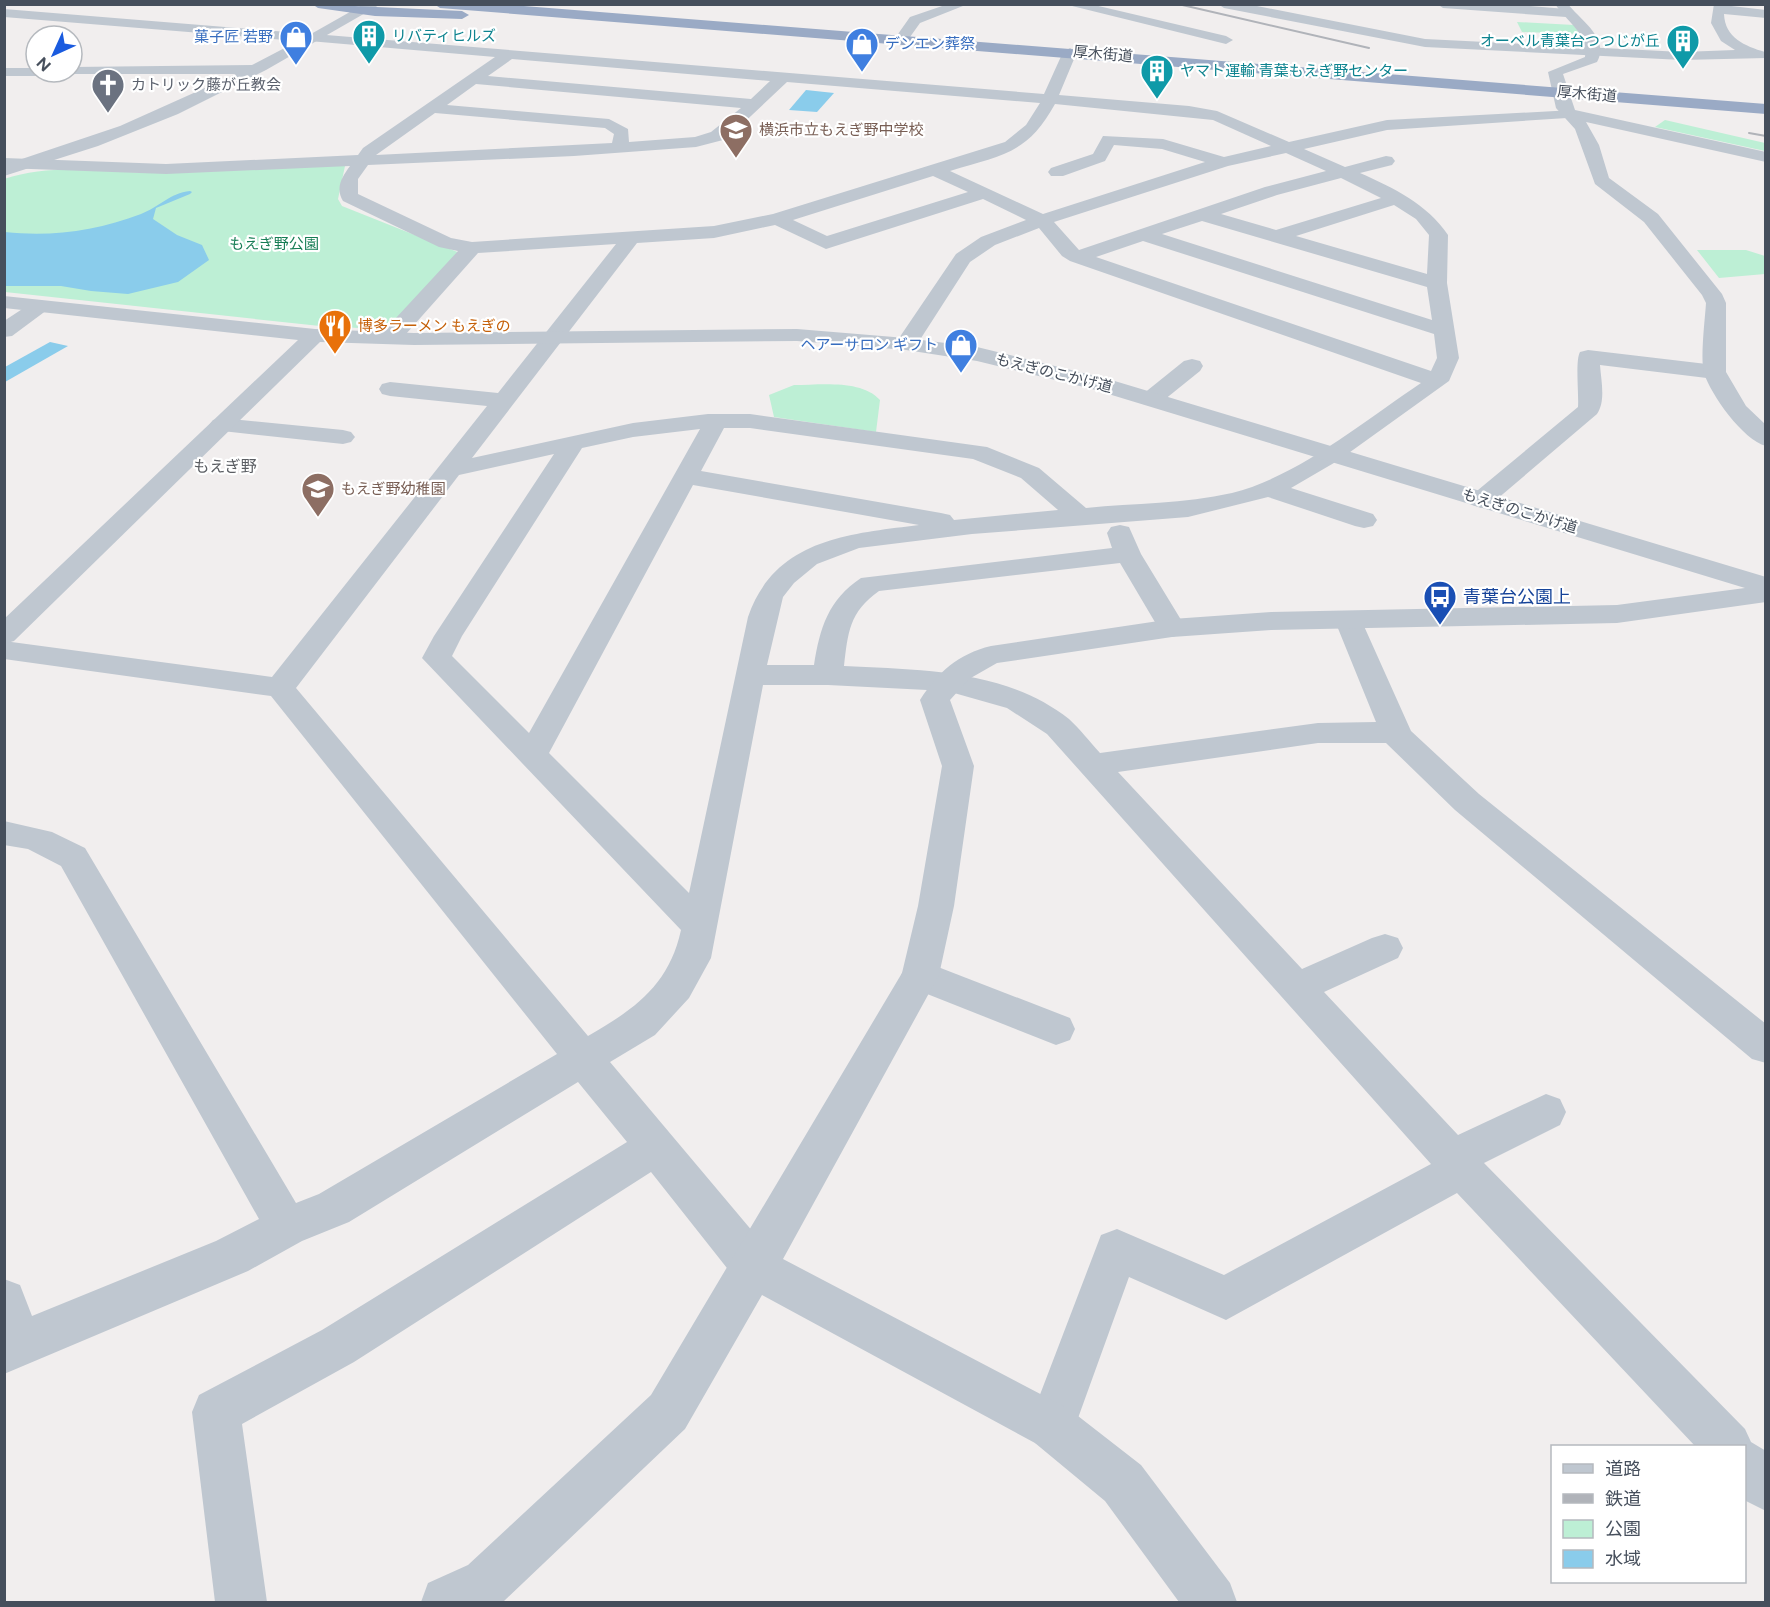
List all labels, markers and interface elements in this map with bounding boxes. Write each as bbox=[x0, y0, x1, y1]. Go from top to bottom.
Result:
building icon: リバティヒルズ bbox=[351, 18, 387, 65]
shop icon: 菓子匠 若野 bbox=[278, 19, 314, 66]
building icon: オーベル青葉台つつじが丘 bbox=[1665, 23, 1701, 70]
north arrow bbox=[24, 24, 84, 84]
shop icon: デンエン葬祭 bbox=[844, 26, 880, 73]
place label: リバティヒルズ bbox=[392, 27, 496, 45]
place label: 菓子匠 若野 bbox=[194, 28, 273, 46]
place label: オーベル青葉台つつじが丘 bbox=[1480, 32, 1660, 50]
place label: デンエン葬祭 bbox=[885, 35, 975, 53]
street label: 厚木街道 bbox=[1072, 42, 1134, 66]
text: N bbox=[33, 53, 55, 75]
building icon: ヤマト運輸 青葉もえぎ野センター bbox=[1139, 53, 1175, 100]
place label: ヤマト運輸 青葉もえぎ野センター bbox=[1180, 62, 1408, 80]
church icon: カトリック藤が丘教会 bbox=[90, 67, 126, 114]
place label: カトリック藤が丘教会 bbox=[131, 76, 281, 94]
street label: 厚木街道 bbox=[1556, 82, 1618, 106]
school or university icon: 横浜市立もえぎ野中学校 bbox=[718, 112, 754, 159]
place label: 横浜市立もえぎ野中学校 bbox=[759, 121, 924, 139]
park label: もえぎ野公園 bbox=[229, 235, 319, 253]
restaurant icon: 博多ラーメン もえぎの bbox=[317, 308, 353, 355]
place label: 博多ラーメン もえぎの bbox=[358, 317, 511, 335]
shop icon: ヘアーサロン ギフト bbox=[943, 327, 979, 374]
place label: ヘアーサロン ギフト bbox=[800, 336, 938, 354]
street label: もえぎのこかげ道 bbox=[994, 350, 1114, 396]
district label: もえぎ野 bbox=[193, 457, 257, 476]
school or university icon: もえぎ野幼稚園 bbox=[300, 471, 336, 518]
place label: もえぎ野幼稚園 bbox=[341, 480, 446, 498]
street label: もえぎのこかげ道 bbox=[1460, 485, 1580, 537]
bus stop icon: 青葉台公園上 bbox=[1422, 579, 1458, 626]
place label: 青葉台公園上 bbox=[1463, 586, 1571, 608]
legend bbox=[1551, 1445, 1746, 1583]
text: 道路 bbox=[1605, 1458, 1641, 1480]
text: 鉄道 bbox=[1605, 1488, 1641, 1510]
text: 公園 bbox=[1605, 1518, 1641, 1540]
text: 水域 bbox=[1605, 1548, 1641, 1570]

